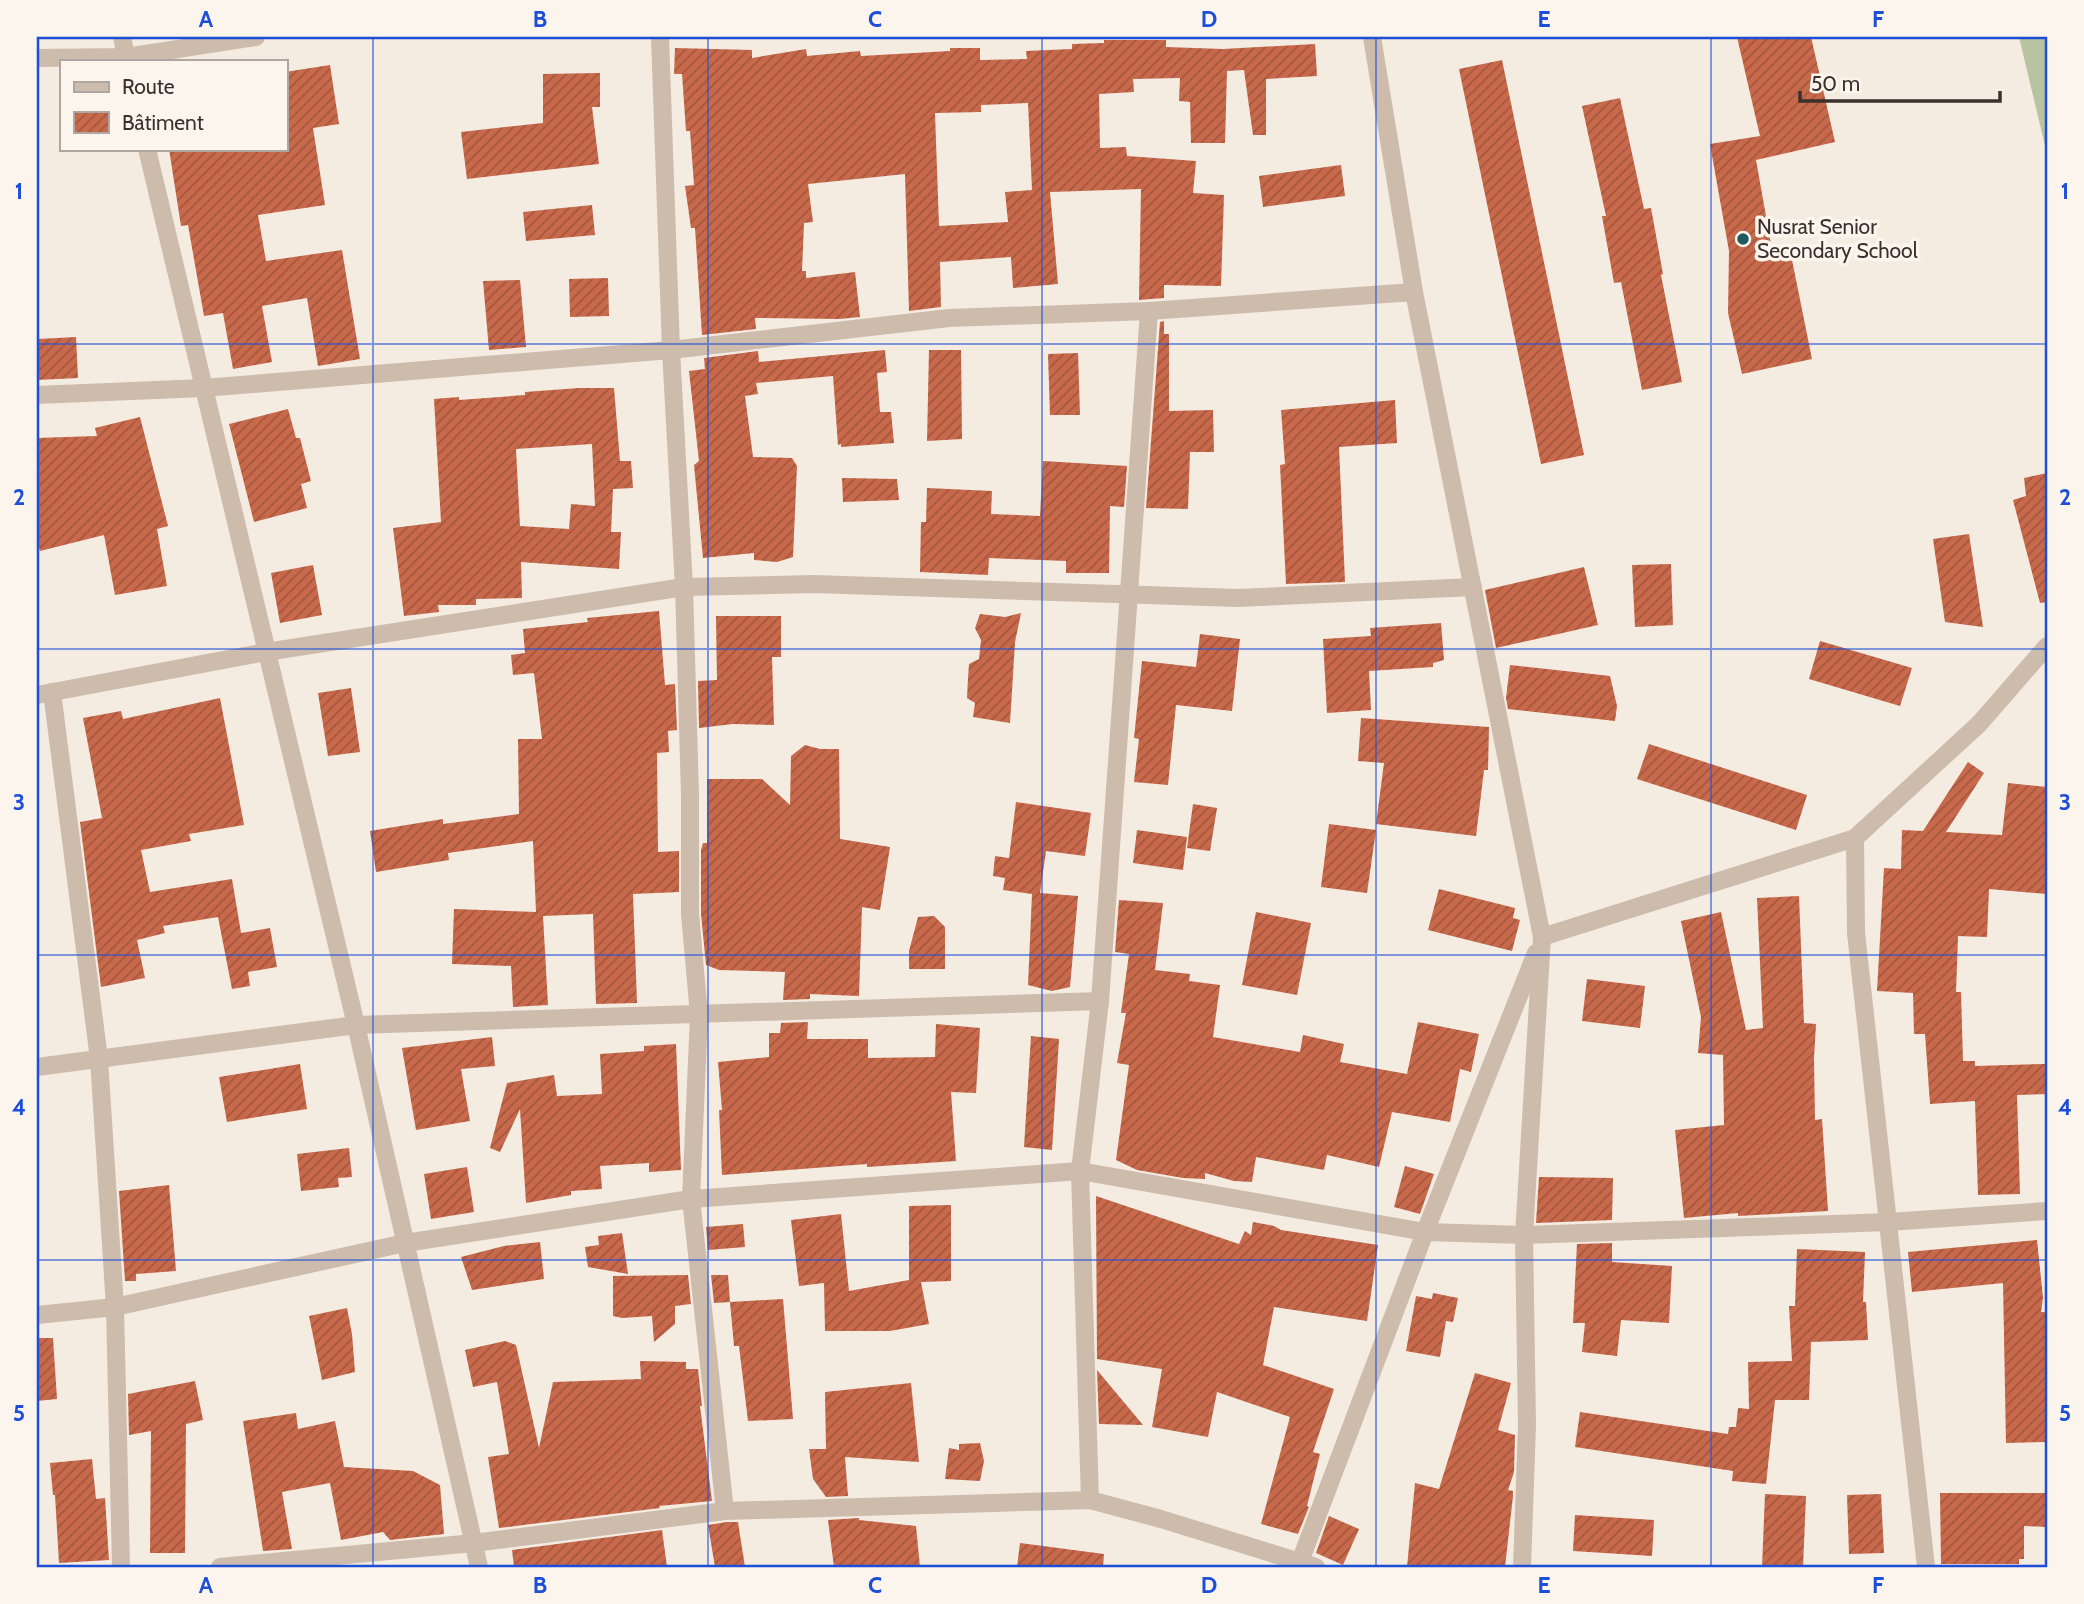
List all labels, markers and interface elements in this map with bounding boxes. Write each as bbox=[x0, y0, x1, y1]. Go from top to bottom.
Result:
text: A bbox=[199, 5, 214, 33]
text: B bbox=[533, 5, 547, 33]
text: C bbox=[868, 5, 882, 33]
text: D bbox=[1201, 5, 1217, 33]
text: E bbox=[1537, 5, 1551, 33]
text: F bbox=[1872, 5, 1884, 33]
legend bbox=[60, 60, 287, 150]
scale bar bbox=[1800, 60, 2000, 104]
text: 50 m bbox=[1811, 71, 1860, 96]
text: Route bbox=[122, 74, 175, 99]
text: Bâtiment bbox=[122, 110, 204, 135]
text: 1 bbox=[15, 177, 23, 205]
text: 1 bbox=[2061, 177, 2069, 205]
place label: Nusrat Senior Secondary School bbox=[1757, 214, 1918, 263]
marker: Nusrat Senior Secondary School bbox=[1735, 231, 1751, 247]
text: 2 bbox=[13, 483, 25, 511]
text: 2 bbox=[2059, 483, 2071, 511]
text: 3 bbox=[13, 788, 25, 816]
text: 3 bbox=[2059, 788, 2071, 816]
text: 4 bbox=[12, 1093, 26, 1121]
text: 4 bbox=[2058, 1093, 2072, 1121]
text: 5 bbox=[13, 1399, 25, 1427]
text: 5 bbox=[2059, 1399, 2071, 1427]
text: A bbox=[199, 1571, 214, 1599]
text: B bbox=[533, 1571, 547, 1599]
text: C bbox=[868, 1571, 882, 1599]
text: D bbox=[1201, 1571, 1217, 1599]
text: E bbox=[1537, 1571, 1551, 1599]
text: F bbox=[1872, 1571, 1884, 1599]

